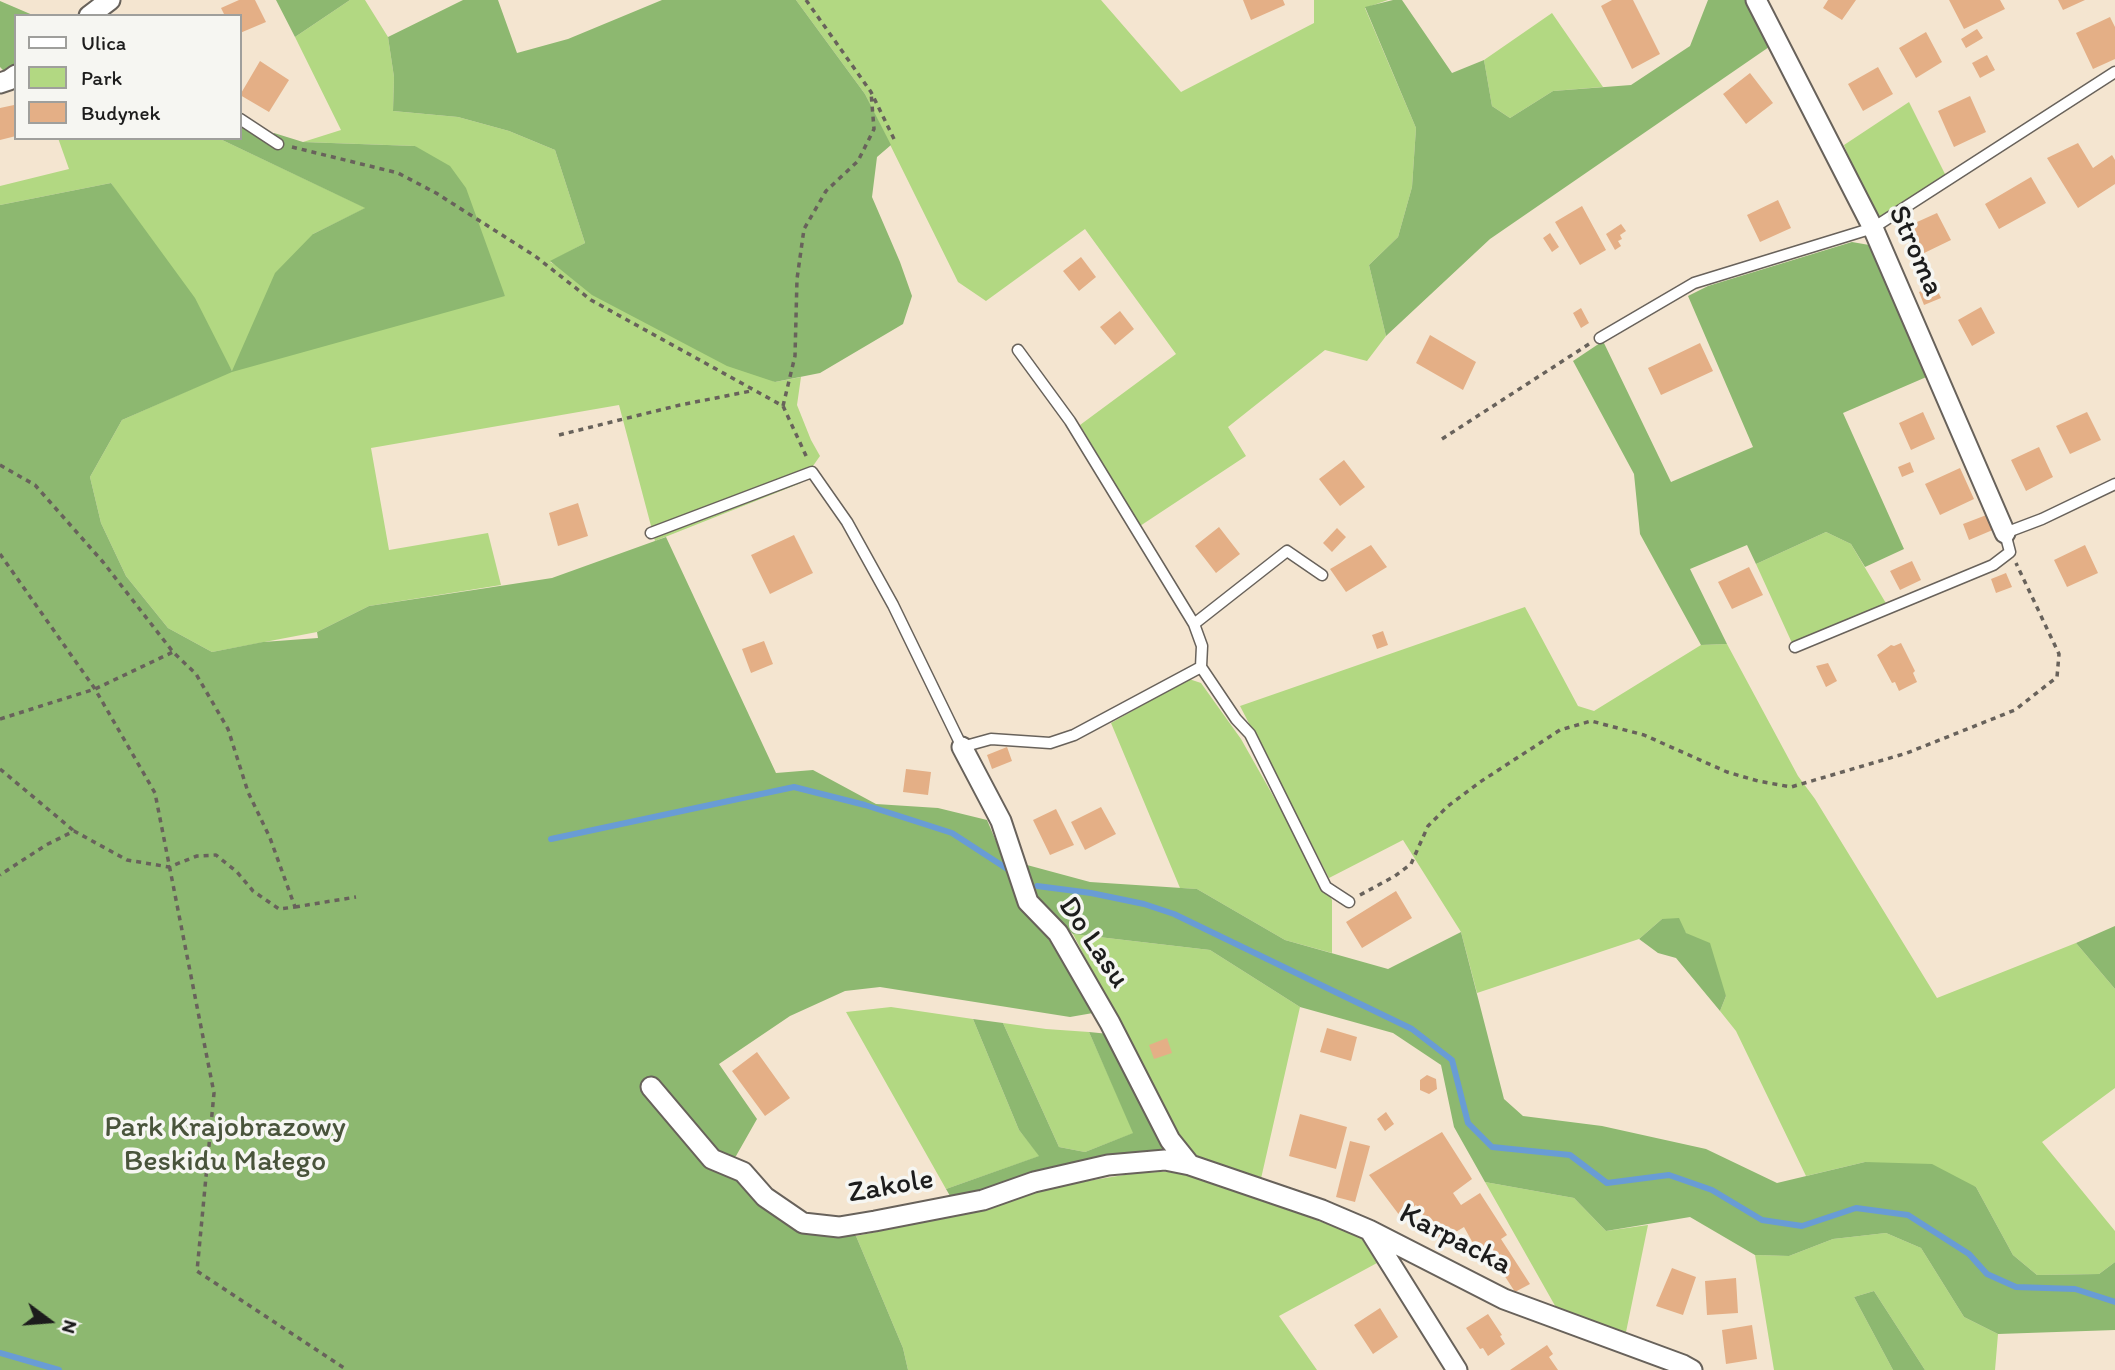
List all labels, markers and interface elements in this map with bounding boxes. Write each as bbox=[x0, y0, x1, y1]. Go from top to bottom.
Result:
legend bbox=[14, 14, 242, 140]
text: Ulica bbox=[81, 30, 126, 55]
text: Park bbox=[81, 65, 122, 90]
text: Budynek bbox=[81, 100, 160, 125]
street label: Stroma bbox=[1879, 200, 1951, 302]
street label: Do Lasu bbox=[1049, 890, 1137, 996]
park label: Park Krajobrazowy Beskidu Małego bbox=[104, 1110, 346, 1180]
street label: Zakole bbox=[845, 1162, 937, 1212]
street label: Karpacka bbox=[1393, 1196, 1517, 1284]
north arrow bbox=[14, 1286, 84, 1356]
text: N bbox=[57, 1318, 82, 1336]

